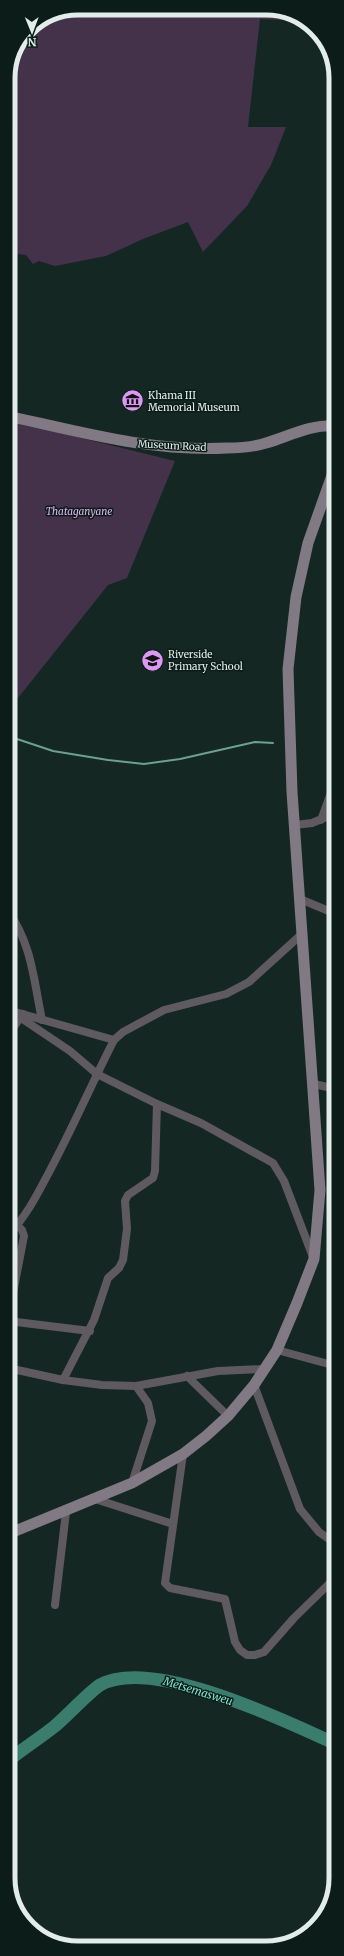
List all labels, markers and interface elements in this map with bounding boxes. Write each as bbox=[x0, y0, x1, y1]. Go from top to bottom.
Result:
north arrow bbox=[12, 12, 52, 52]
text: N bbox=[27, 35, 37, 49]
museum icon: Khama III Memorial Museum bbox=[119, 388, 145, 414]
place label: Khama III Memorial Museum bbox=[148, 389, 240, 414]
street label: Museum Road bbox=[137, 437, 207, 454]
park label: Thataganyane bbox=[46, 505, 112, 518]
school or university icon: Riverside Primary School bbox=[139, 647, 165, 673]
place label: Riverside Primary School bbox=[168, 648, 243, 673]
water label: Metsemasweu bbox=[161, 1674, 234, 1708]

